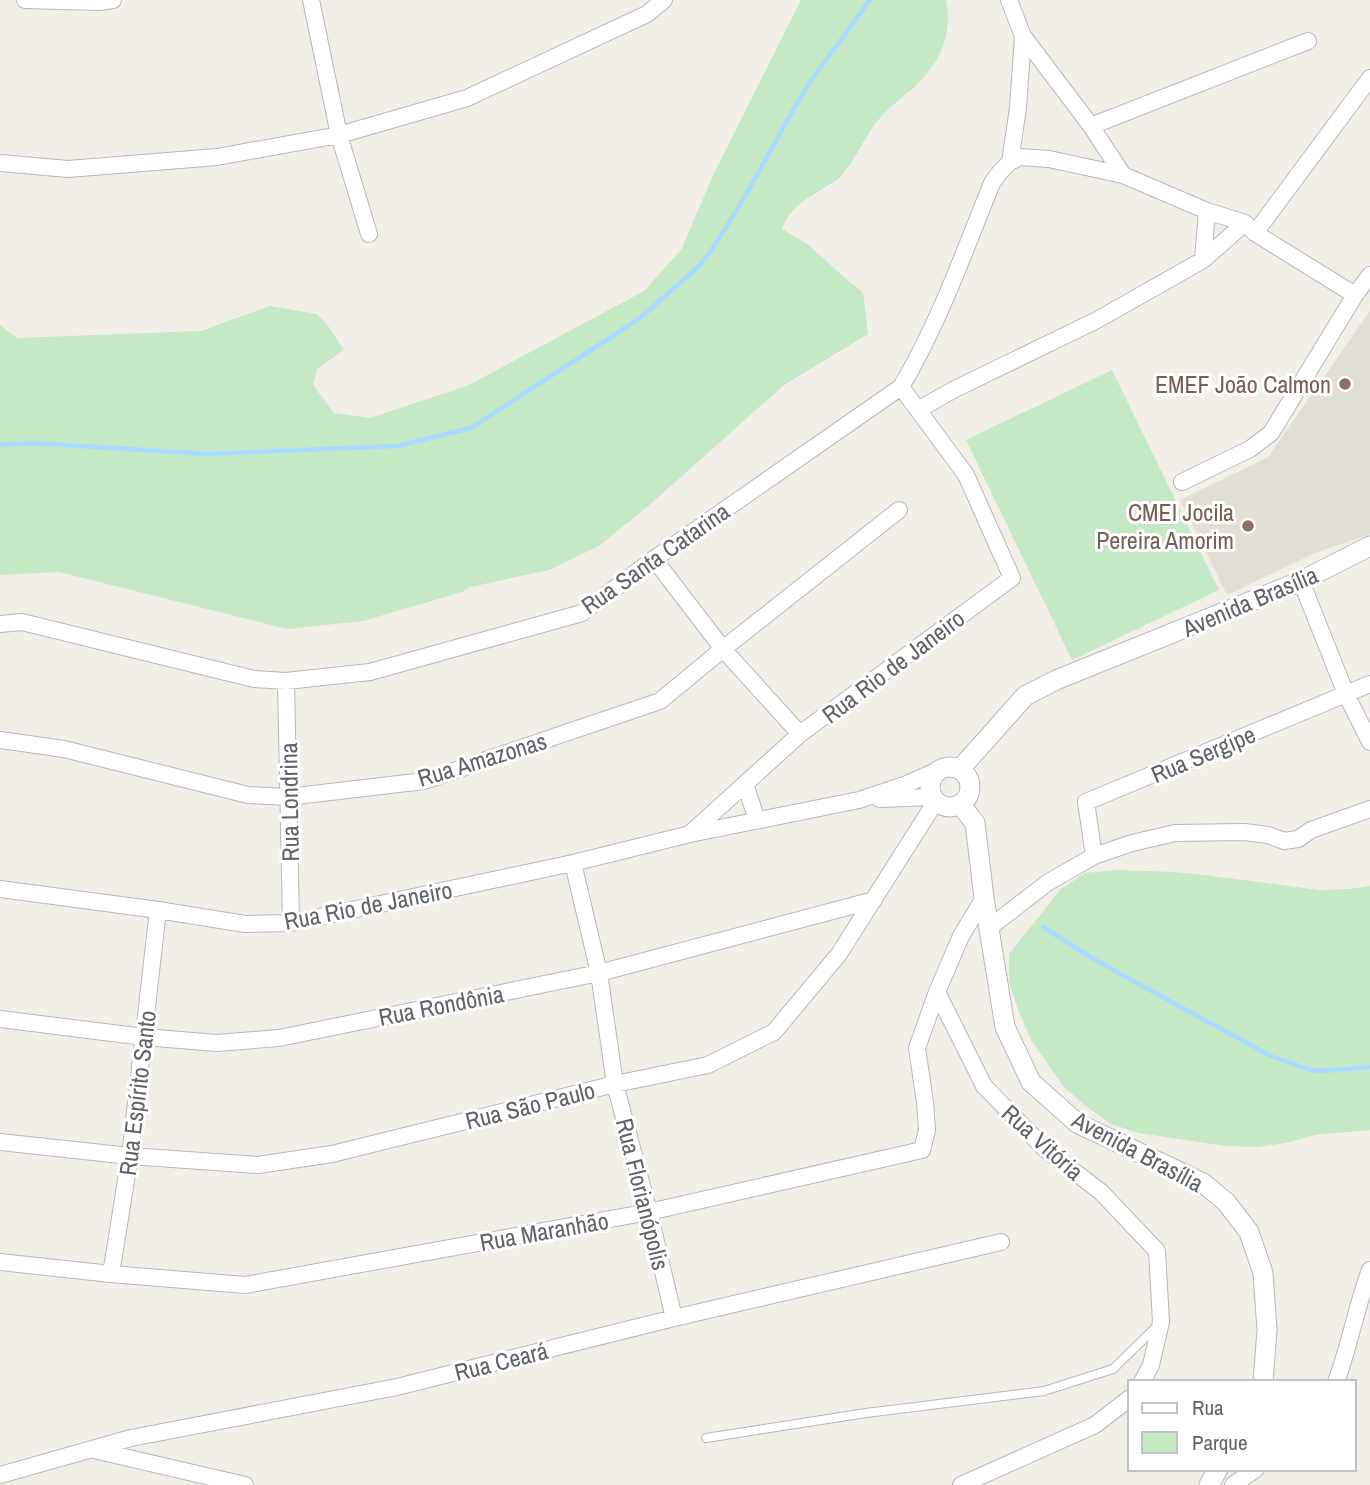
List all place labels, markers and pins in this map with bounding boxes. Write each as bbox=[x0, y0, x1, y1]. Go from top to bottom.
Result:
place label: EMEF João Calmon bbox=[1155, 368, 1331, 400]
marker: EMEF João Calmon bbox=[1337, 376, 1353, 392]
place label: CMEI Jocila Pereira Amorim bbox=[1096, 496, 1234, 556]
marker: CMEI Jocila Pereira Amorim bbox=[1240, 518, 1256, 534]

